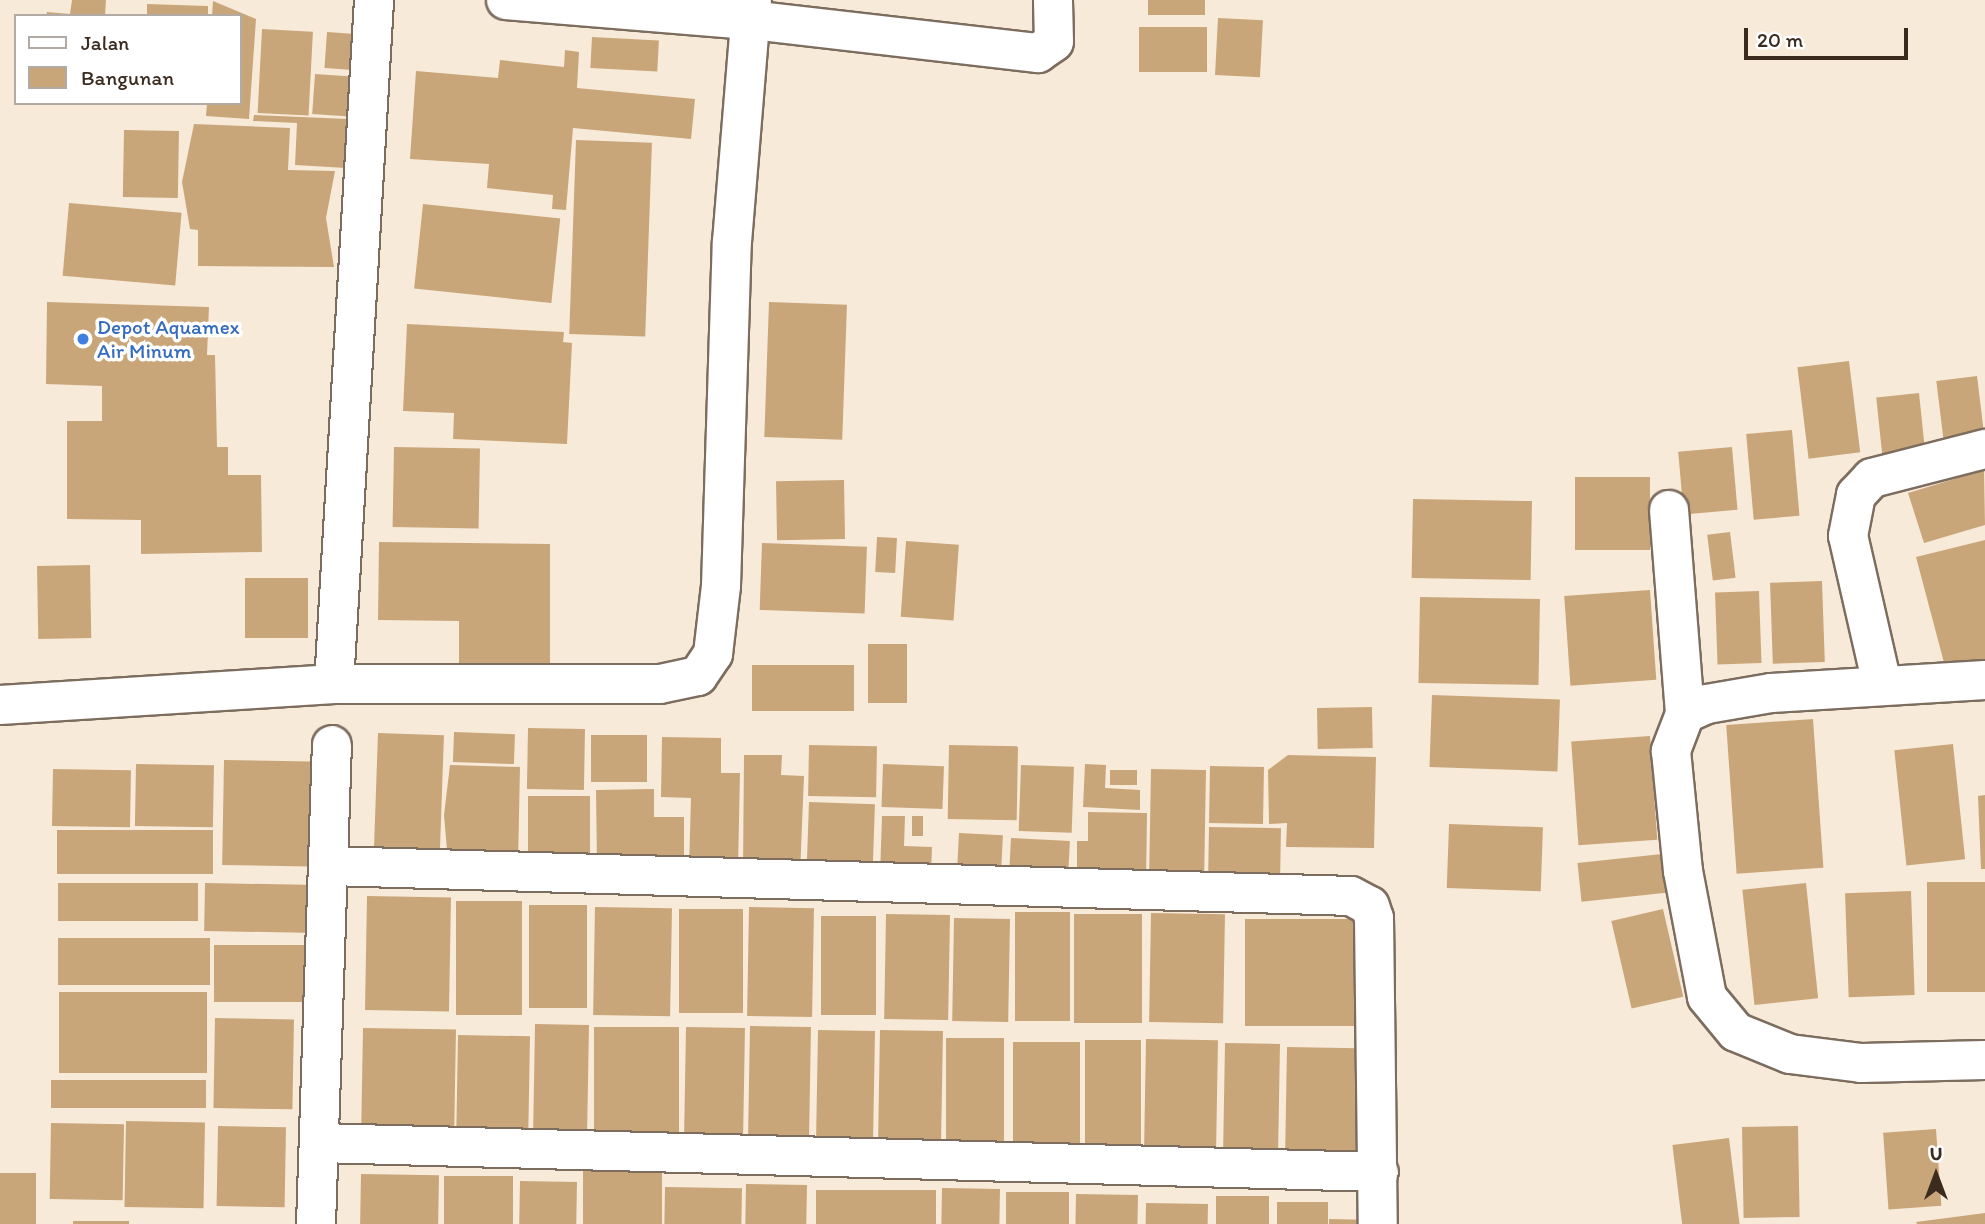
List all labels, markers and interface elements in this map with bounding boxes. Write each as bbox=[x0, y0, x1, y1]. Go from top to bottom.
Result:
legend bbox=[14, 14, 242, 105]
scale bar bbox=[1747, 14, 1912, 58]
text: 20 m bbox=[1757, 27, 1803, 52]
text: Jalan bbox=[81, 30, 129, 55]
text: Bangunan bbox=[81, 65, 174, 90]
place label: Depot Aquamex Air Minum bbox=[97, 314, 239, 364]
marker: Depot Aquamex Air Minum bbox=[75, 331, 91, 347]
north arrow bbox=[1901, 1140, 1971, 1210]
text: U bbox=[1930, 1142, 1942, 1165]

